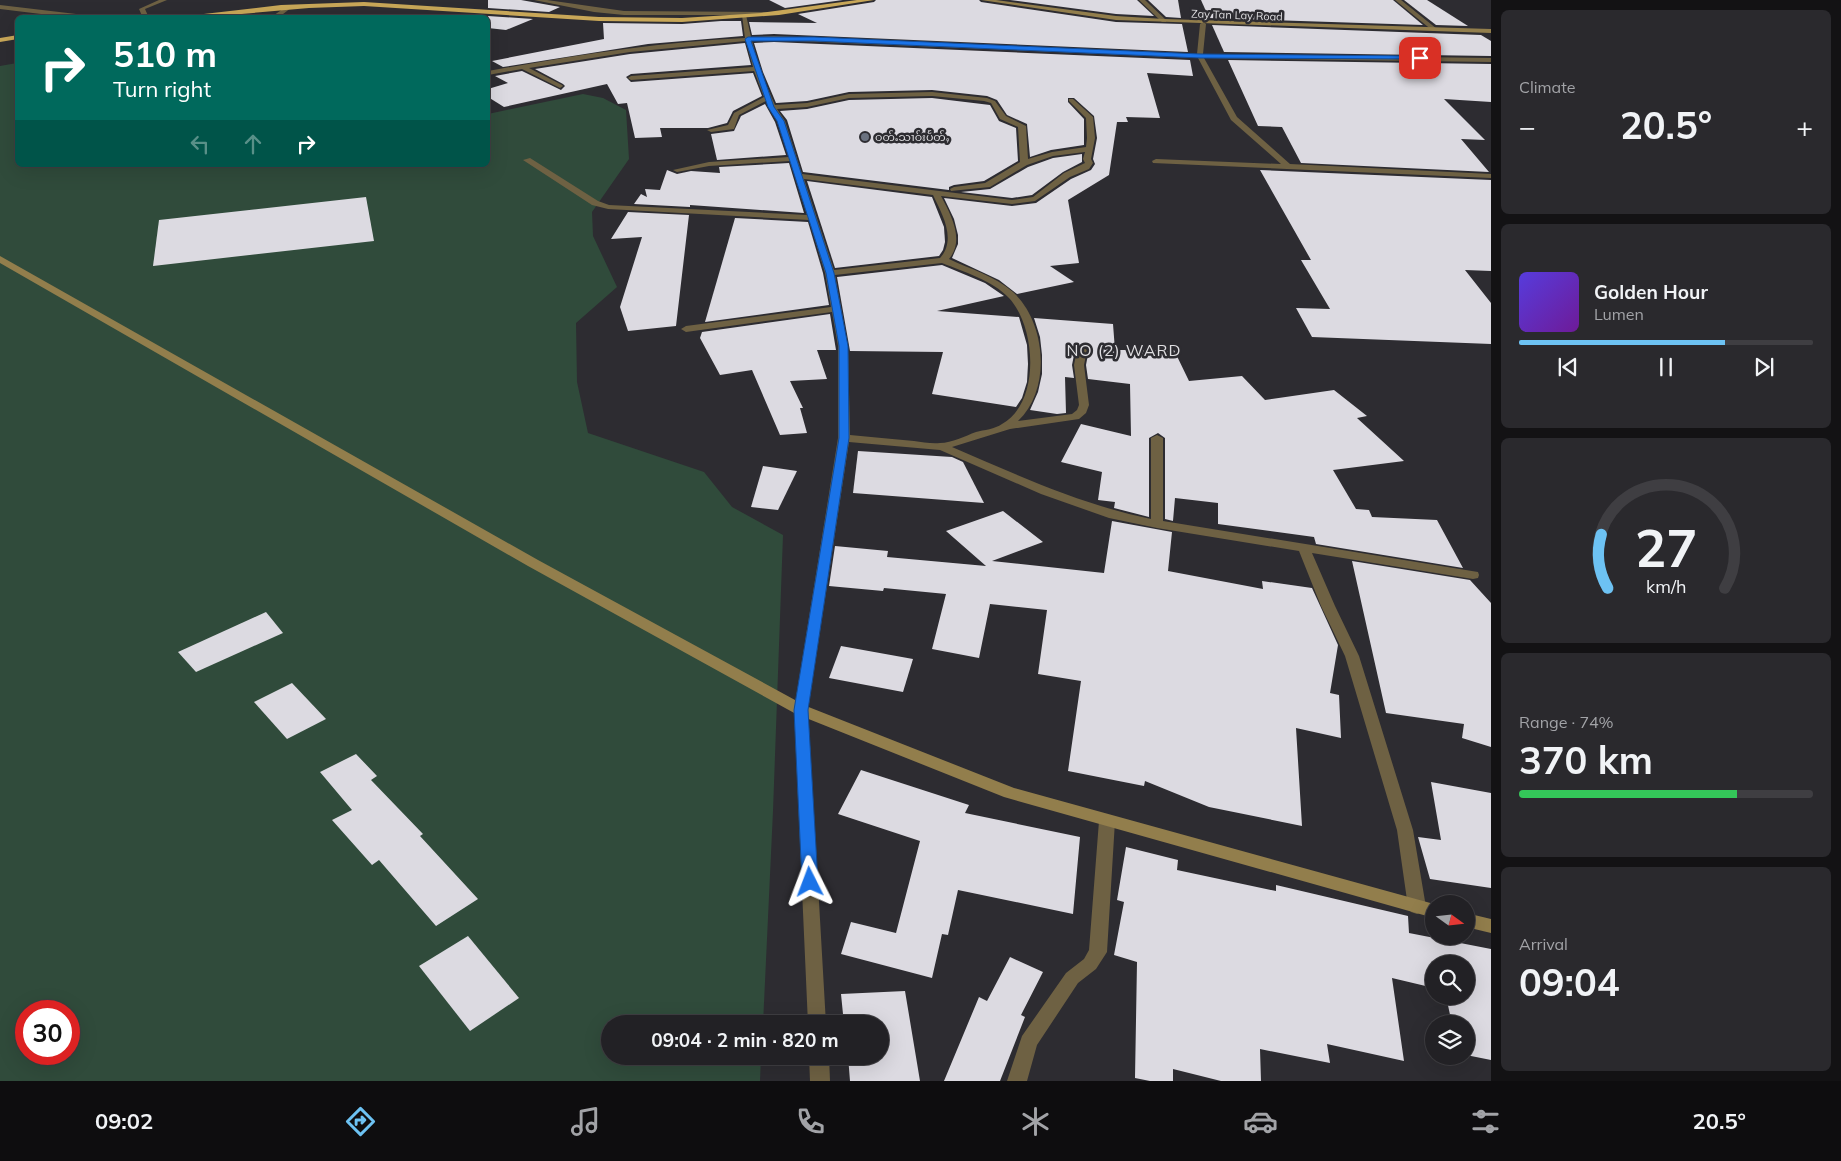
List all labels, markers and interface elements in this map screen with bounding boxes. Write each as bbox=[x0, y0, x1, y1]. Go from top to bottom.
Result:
street label: Zay Tan Lay Road bbox=[1191, 6, 1283, 24]
text: 510 m bbox=[113, 32, 217, 76]
icon: right bbox=[30, 35, 95, 100]
pin bbox=[1399, 37, 1441, 79]
icon: arrive bbox=[1406, 44, 1434, 72]
text: Turn right bbox=[113, 75, 211, 103]
text: Climate bbox=[1519, 77, 1575, 97]
text: 20.5° bbox=[1620, 101, 1712, 149]
text: − bbox=[1519, 109, 1536, 144]
text: + bbox=[1796, 109, 1813, 144]
icon: left bbox=[186, 130, 214, 158]
icon: ahead bbox=[239, 130, 267, 158]
icon: right bbox=[292, 130, 320, 158]
place label: ဝတ်ႉသၢဝ်းပႅတ်ႇ bbox=[875, 130, 950, 144]
marker: ဝတ်ႉသၢဝ်းပႅတ်ႇ bbox=[859, 131, 871, 143]
text: Golden Hour bbox=[1594, 280, 1708, 304]
text: Lumen bbox=[1594, 304, 1644, 324]
district label: NO (2) WARD bbox=[1066, 340, 1182, 360]
icon: previous bbox=[1554, 353, 1582, 381]
icon: pause bbox=[1652, 353, 1680, 381]
icon: next bbox=[1750, 353, 1778, 381]
text: 27 bbox=[1635, 515, 1697, 580]
text: km/h bbox=[1646, 575, 1686, 597]
text: Range · 74% bbox=[1519, 712, 1614, 732]
text: 370 km bbox=[1519, 736, 1653, 784]
position arrow bbox=[783, 855, 835, 907]
north arrow bbox=[1425, 895, 1475, 945]
map controls bbox=[1425, 895, 1475, 1065]
text: Arrival bbox=[1519, 934, 1568, 954]
button: search bbox=[1425, 955, 1475, 1005]
text: 09:04 bbox=[1519, 958, 1620, 1006]
speed limit sign: 30 bbox=[15, 1000, 80, 1065]
button: layers bbox=[1425, 1015, 1475, 1065]
text: 09:04 · 2 min · 820 m bbox=[651, 1028, 839, 1052]
icon: directions bbox=[343, 1104, 378, 1139]
icon: music bbox=[568, 1104, 603, 1139]
icon: phone bbox=[793, 1104, 828, 1139]
icon: climate bbox=[1018, 1104, 1053, 1139]
icon: car bbox=[1243, 1104, 1278, 1139]
icon: filters bbox=[1468, 1104, 1503, 1139]
text: 09:02 bbox=[95, 1107, 153, 1135]
text: 20.5° bbox=[1693, 1107, 1746, 1135]

